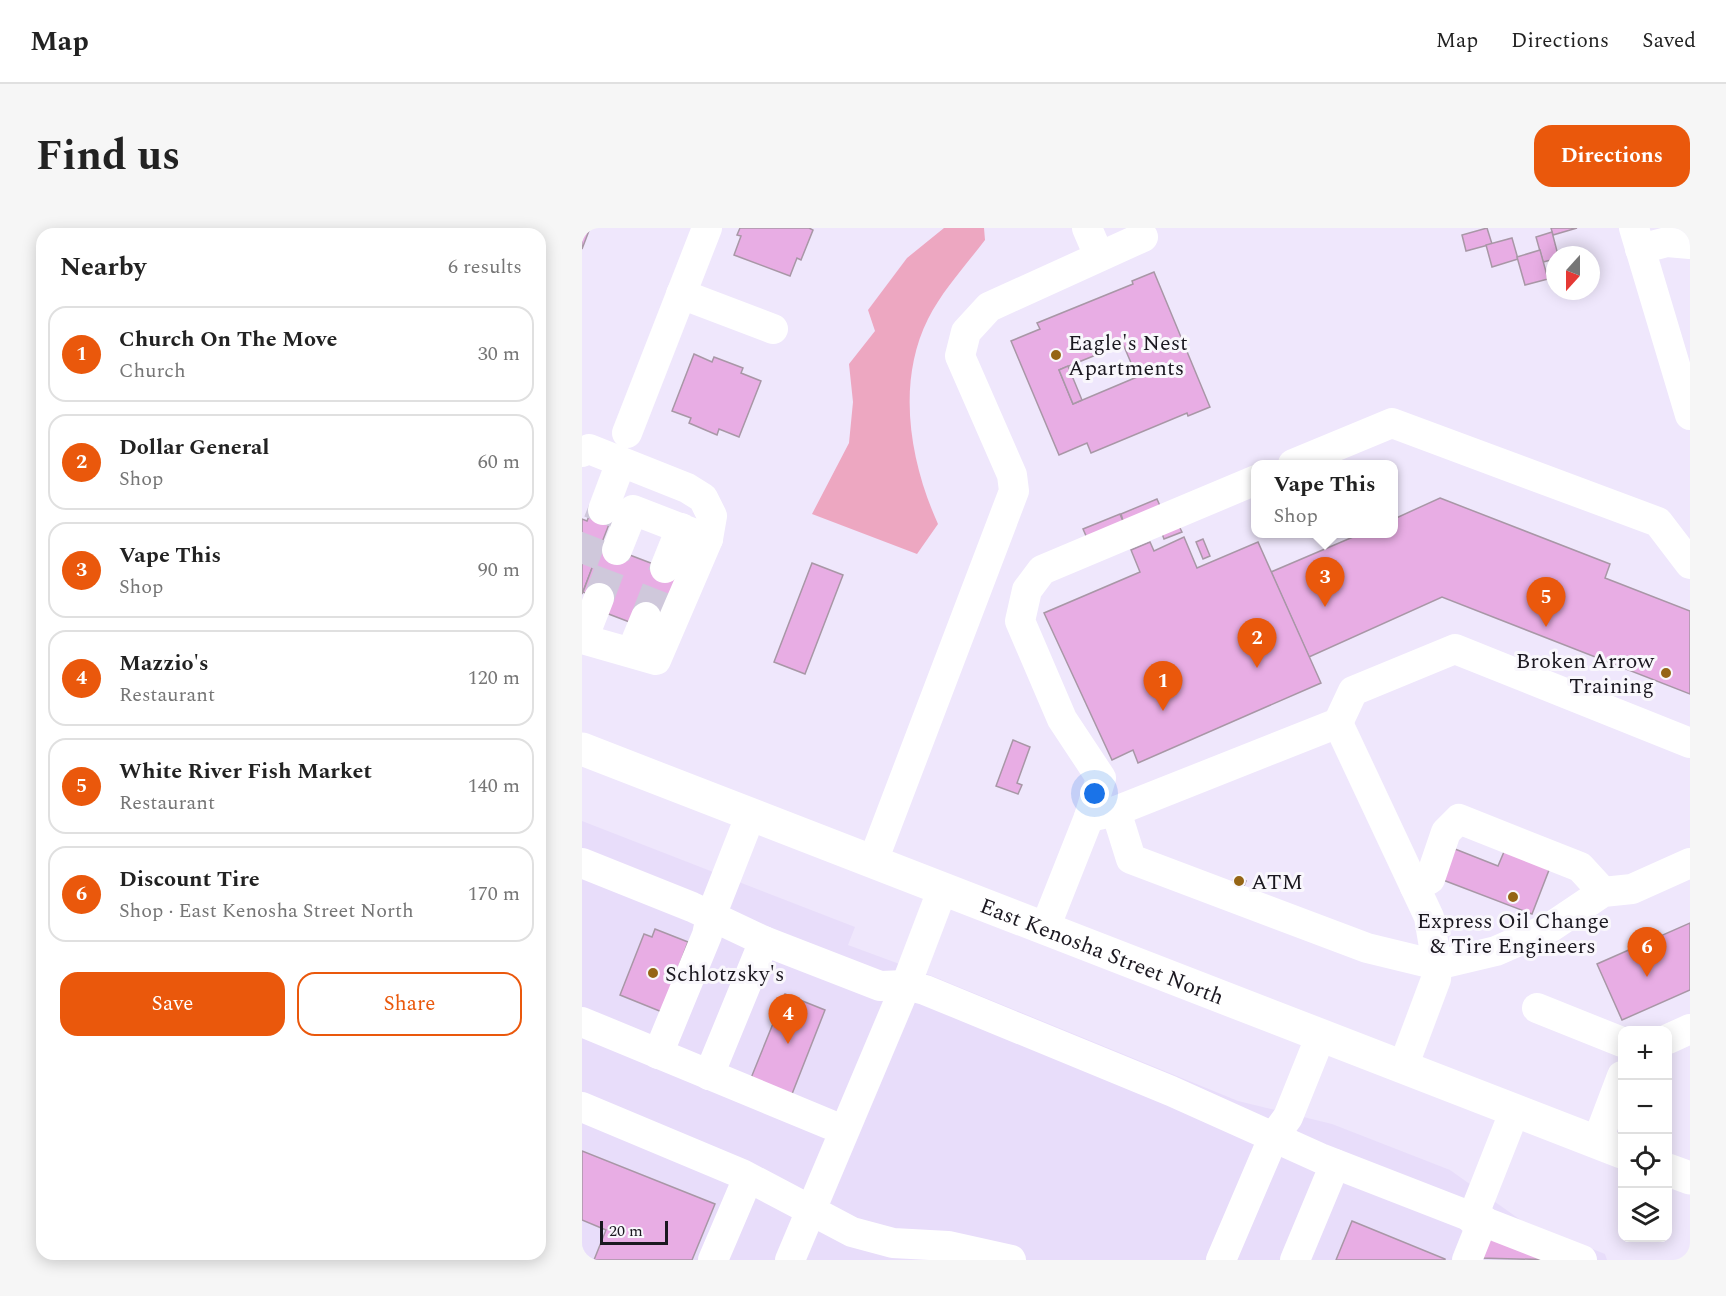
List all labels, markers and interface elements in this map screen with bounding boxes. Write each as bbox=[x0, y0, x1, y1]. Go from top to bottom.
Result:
text: Map bbox=[30, 20, 89, 63]
text: Map bbox=[1436, 25, 1478, 57]
text: Directions bbox=[1511, 25, 1609, 57]
text: Saved bbox=[1642, 25, 1696, 57]
text: Find us bbox=[36, 125, 180, 188]
button: Directions bbox=[1534, 125, 1690, 187]
north arrow bbox=[1546, 246, 1600, 300]
text: Nearby bbox=[60, 247, 146, 287]
text: 6 results bbox=[448, 252, 522, 282]
text: Church On The Move bbox=[119, 323, 337, 356]
place label: Eagle's Nest Apartments bbox=[1068, 327, 1188, 385]
text: 1 bbox=[76, 339, 87, 369]
text: 30 m bbox=[478, 339, 520, 369]
marker: Eagle's Nest Apartments bbox=[1049, 348, 1063, 362]
text: Church bbox=[119, 356, 186, 386]
text: Dollar General bbox=[119, 431, 270, 464]
text: 2 bbox=[76, 447, 87, 477]
text: 60 m bbox=[478, 447, 520, 477]
popup bbox=[1251, 460, 1398, 538]
text: Shop bbox=[119, 464, 163, 494]
text: Vape This bbox=[1273, 468, 1376, 501]
text: Shop bbox=[1273, 501, 1318, 531]
text: Vape This bbox=[119, 539, 221, 572]
text: 3 bbox=[76, 555, 87, 585]
text: 90 m bbox=[478, 555, 520, 585]
pin: 3 bbox=[1306, 558, 1344, 607]
text: Shop bbox=[119, 572, 163, 602]
pin: 5 bbox=[1526, 578, 1566, 627]
pin: 2 bbox=[1238, 618, 1276, 668]
place label: Broken Arrow Training bbox=[1516, 645, 1655, 703]
text: Mazzio's bbox=[119, 647, 209, 680]
pin: 1 bbox=[1144, 662, 1182, 711]
text: 4 bbox=[76, 663, 87, 693]
text: 120 m bbox=[468, 663, 520, 693]
marker: Broken Arrow Training bbox=[1659, 666, 1673, 680]
text: Restaurant bbox=[119, 680, 215, 710]
text: White River Fish Market bbox=[119, 755, 372, 788]
text: 5 bbox=[76, 771, 87, 801]
text: 140 m bbox=[468, 771, 520, 801]
your location bbox=[1080, 779, 1109, 808]
text: Restaurant bbox=[119, 788, 215, 818]
text: Discount Tire bbox=[119, 863, 260, 896]
place label: ATM bbox=[1251, 866, 1303, 899]
marker: ATM bbox=[1232, 874, 1246, 888]
text: 6 bbox=[76, 879, 87, 909]
text: 170 m bbox=[468, 879, 520, 909]
street label: East Kenosha Street North bbox=[975, 890, 1229, 1014]
marker: Express Oil Change & Tire Engineers bbox=[1506, 890, 1520, 904]
text: Shop · East Kenosha Street North bbox=[119, 896, 414, 926]
place label: Express Oil Change & Tire Engineers bbox=[1417, 905, 1609, 963]
pin: 6 bbox=[1628, 928, 1666, 977]
place label: Schlotzsky's bbox=[665, 958, 785, 991]
marker: Schlotzsky's bbox=[646, 966, 660, 980]
button: Save bbox=[60, 972, 285, 1036]
button: Share bbox=[297, 972, 522, 1036]
pin: 4 bbox=[768, 994, 808, 1044]
map controls bbox=[1618, 1026, 1672, 1242]
button: + bbox=[1618, 1026, 1672, 1080]
button: − bbox=[1618, 1080, 1672, 1134]
button: locate bbox=[1618, 1134, 1672, 1188]
button: layers bbox=[1618, 1188, 1672, 1242]
scale bar bbox=[600, 1218, 668, 1246]
text: 20 m bbox=[609, 1219, 643, 1243]

